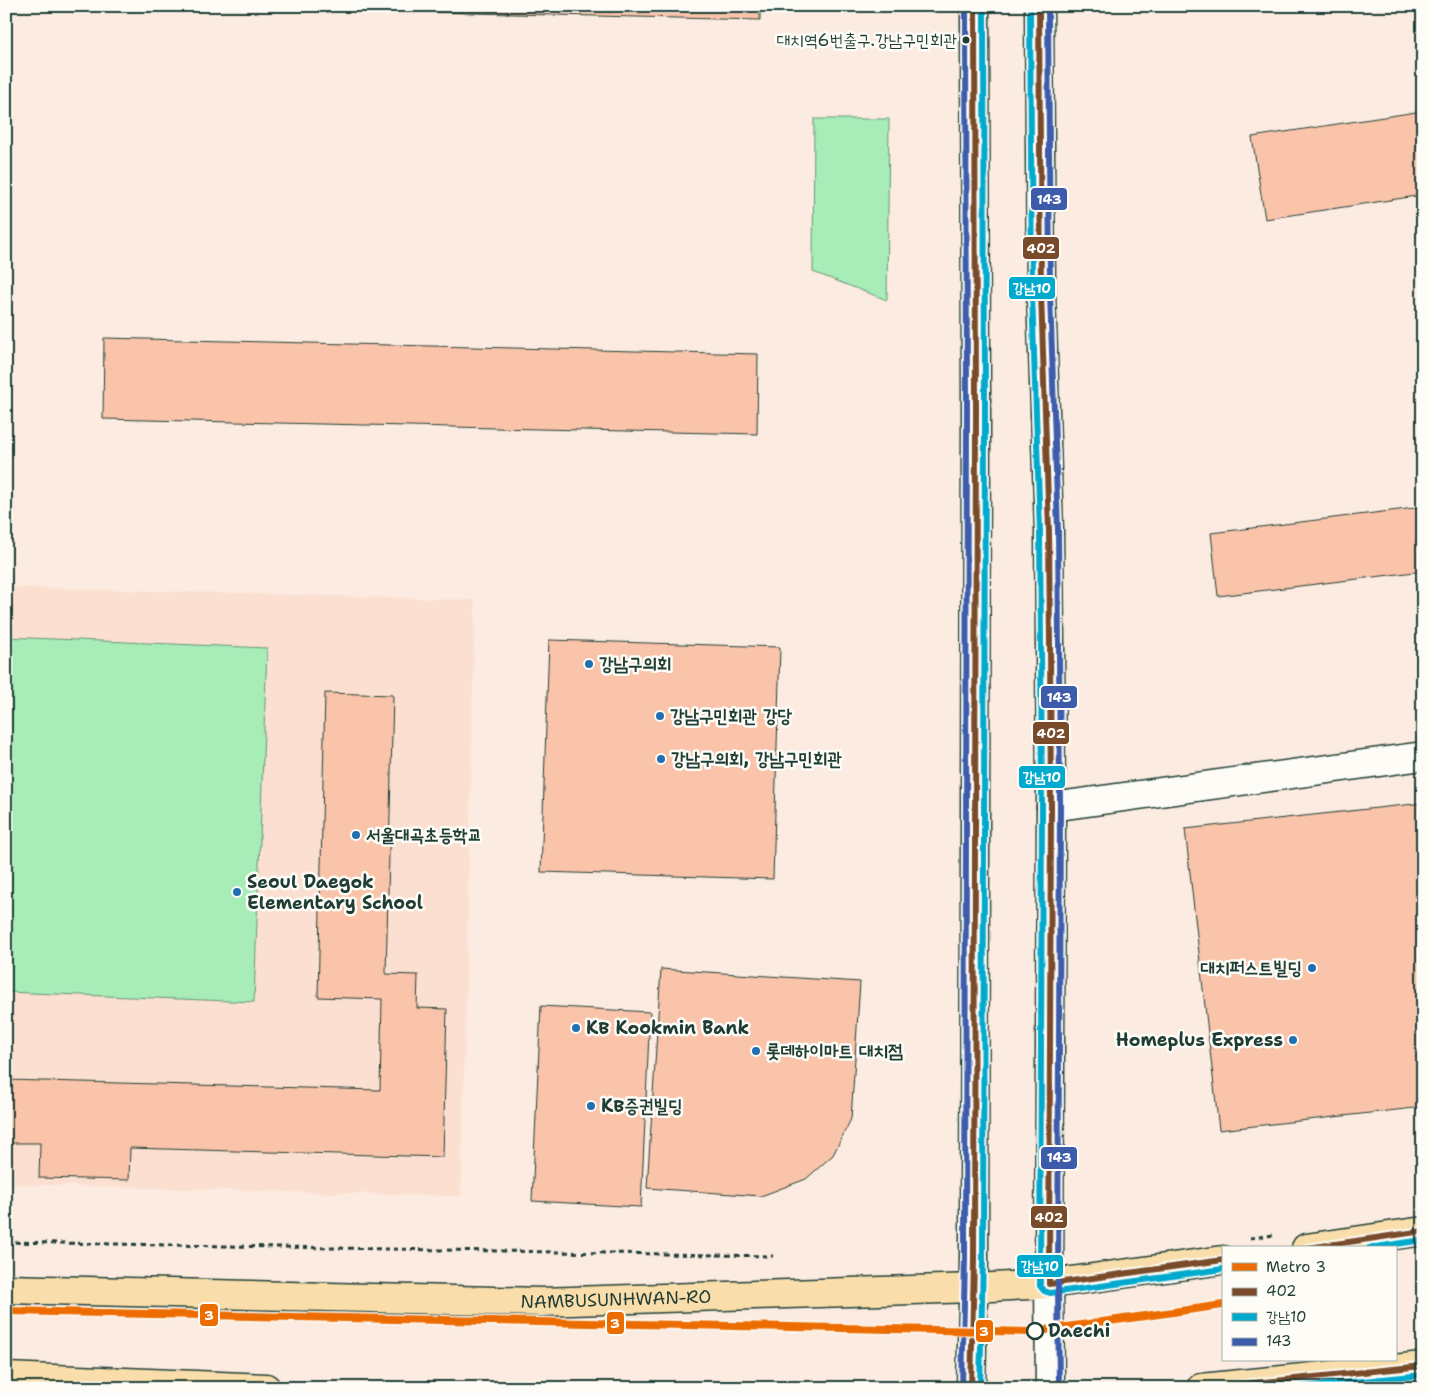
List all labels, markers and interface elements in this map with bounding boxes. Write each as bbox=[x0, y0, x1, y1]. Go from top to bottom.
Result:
place label: 대치역6번출구.강남구민회관 bbox=[777, 29, 957, 51]
marker: 대치역6번출구.강남구민회관 bbox=[961, 35, 971, 45]
line badge: 143 bbox=[1030, 187, 1068, 211]
text: 143 bbox=[1037, 190, 1062, 208]
line badge: 402 bbox=[1022, 236, 1060, 260]
text: 402 bbox=[1027, 239, 1056, 257]
line badge: 강남10 bbox=[1008, 276, 1056, 300]
text: 강남10 bbox=[1013, 279, 1051, 297]
place label: 강남구의회 bbox=[599, 652, 671, 676]
marker: 강남구의회 bbox=[583, 658, 595, 670]
line badge: 143 bbox=[1040, 685, 1078, 709]
text: 143 bbox=[1047, 688, 1072, 706]
place label: 강남구민회관 강당 bbox=[670, 704, 793, 728]
marker: 강남구민회관 강당 bbox=[654, 710, 666, 722]
line badge: 402 bbox=[1032, 721, 1070, 745]
text: 402 bbox=[1037, 724, 1066, 742]
place label: 강남구의회, 강남구민회관 bbox=[671, 747, 843, 771]
marker: 강남구의회, 강남구민회관 bbox=[655, 753, 667, 765]
line badge: 강남10 bbox=[1018, 765, 1066, 789]
text: 강남10 bbox=[1023, 768, 1061, 786]
place label: 서울대곡초등학교 bbox=[366, 823, 482, 847]
marker: 서울대곡초등학교 bbox=[350, 829, 362, 841]
place label: Seoul Daegok Elementary School bbox=[247, 870, 423, 915]
marker: Seoul Daegok Elementary School bbox=[231, 886, 243, 898]
place label: 대치퍼스트빌딩 bbox=[1201, 956, 1302, 980]
marker: 대치퍼스트빌딩 bbox=[1306, 962, 1318, 974]
place label: KB Kookmin Bank bbox=[586, 1016, 749, 1040]
marker: KB Kookmin Bank bbox=[570, 1022, 582, 1034]
place label: Homeplus Express bbox=[1116, 1028, 1283, 1052]
marker: Homeplus Express bbox=[1287, 1034, 1299, 1046]
place label: 롯데하이마트 대치점 bbox=[766, 1039, 903, 1063]
marker: 롯데하이마트 대치점 bbox=[750, 1045, 762, 1057]
place label: KB증권빌딩 bbox=[601, 1094, 682, 1118]
marker: KB증권빌딩 bbox=[585, 1100, 597, 1112]
line badge: 143 bbox=[1040, 1146, 1078, 1170]
text: 143 bbox=[1047, 1148, 1072, 1166]
line badge: 402 bbox=[1030, 1205, 1068, 1229]
text: 402 bbox=[1035, 1208, 1064, 1226]
legend bbox=[1222, 1246, 1396, 1362]
line badge: 강남10 bbox=[1016, 1254, 1064, 1278]
text: 강남10 bbox=[1021, 1257, 1059, 1275]
text: Metro 3 bbox=[1266, 1257, 1326, 1277]
text: 402 bbox=[1266, 1281, 1296, 1301]
street label: NAMBUSUNHWAN-RO bbox=[520, 1284, 712, 1314]
line badge: 3 bbox=[199, 1303, 219, 1327]
text: 3 bbox=[204, 1306, 214, 1324]
text: 강남10 bbox=[1266, 1307, 1307, 1327]
line badge: 3 bbox=[606, 1311, 625, 1335]
text: 3 bbox=[610, 1314, 620, 1332]
line badge: 3 bbox=[975, 1319, 994, 1343]
place label: Daechi bbox=[1048, 1319, 1110, 1343]
text: 3 bbox=[979, 1322, 989, 1340]
marker: Daechi bbox=[1026, 1322, 1044, 1340]
text: 143 bbox=[1266, 1331, 1292, 1351]

